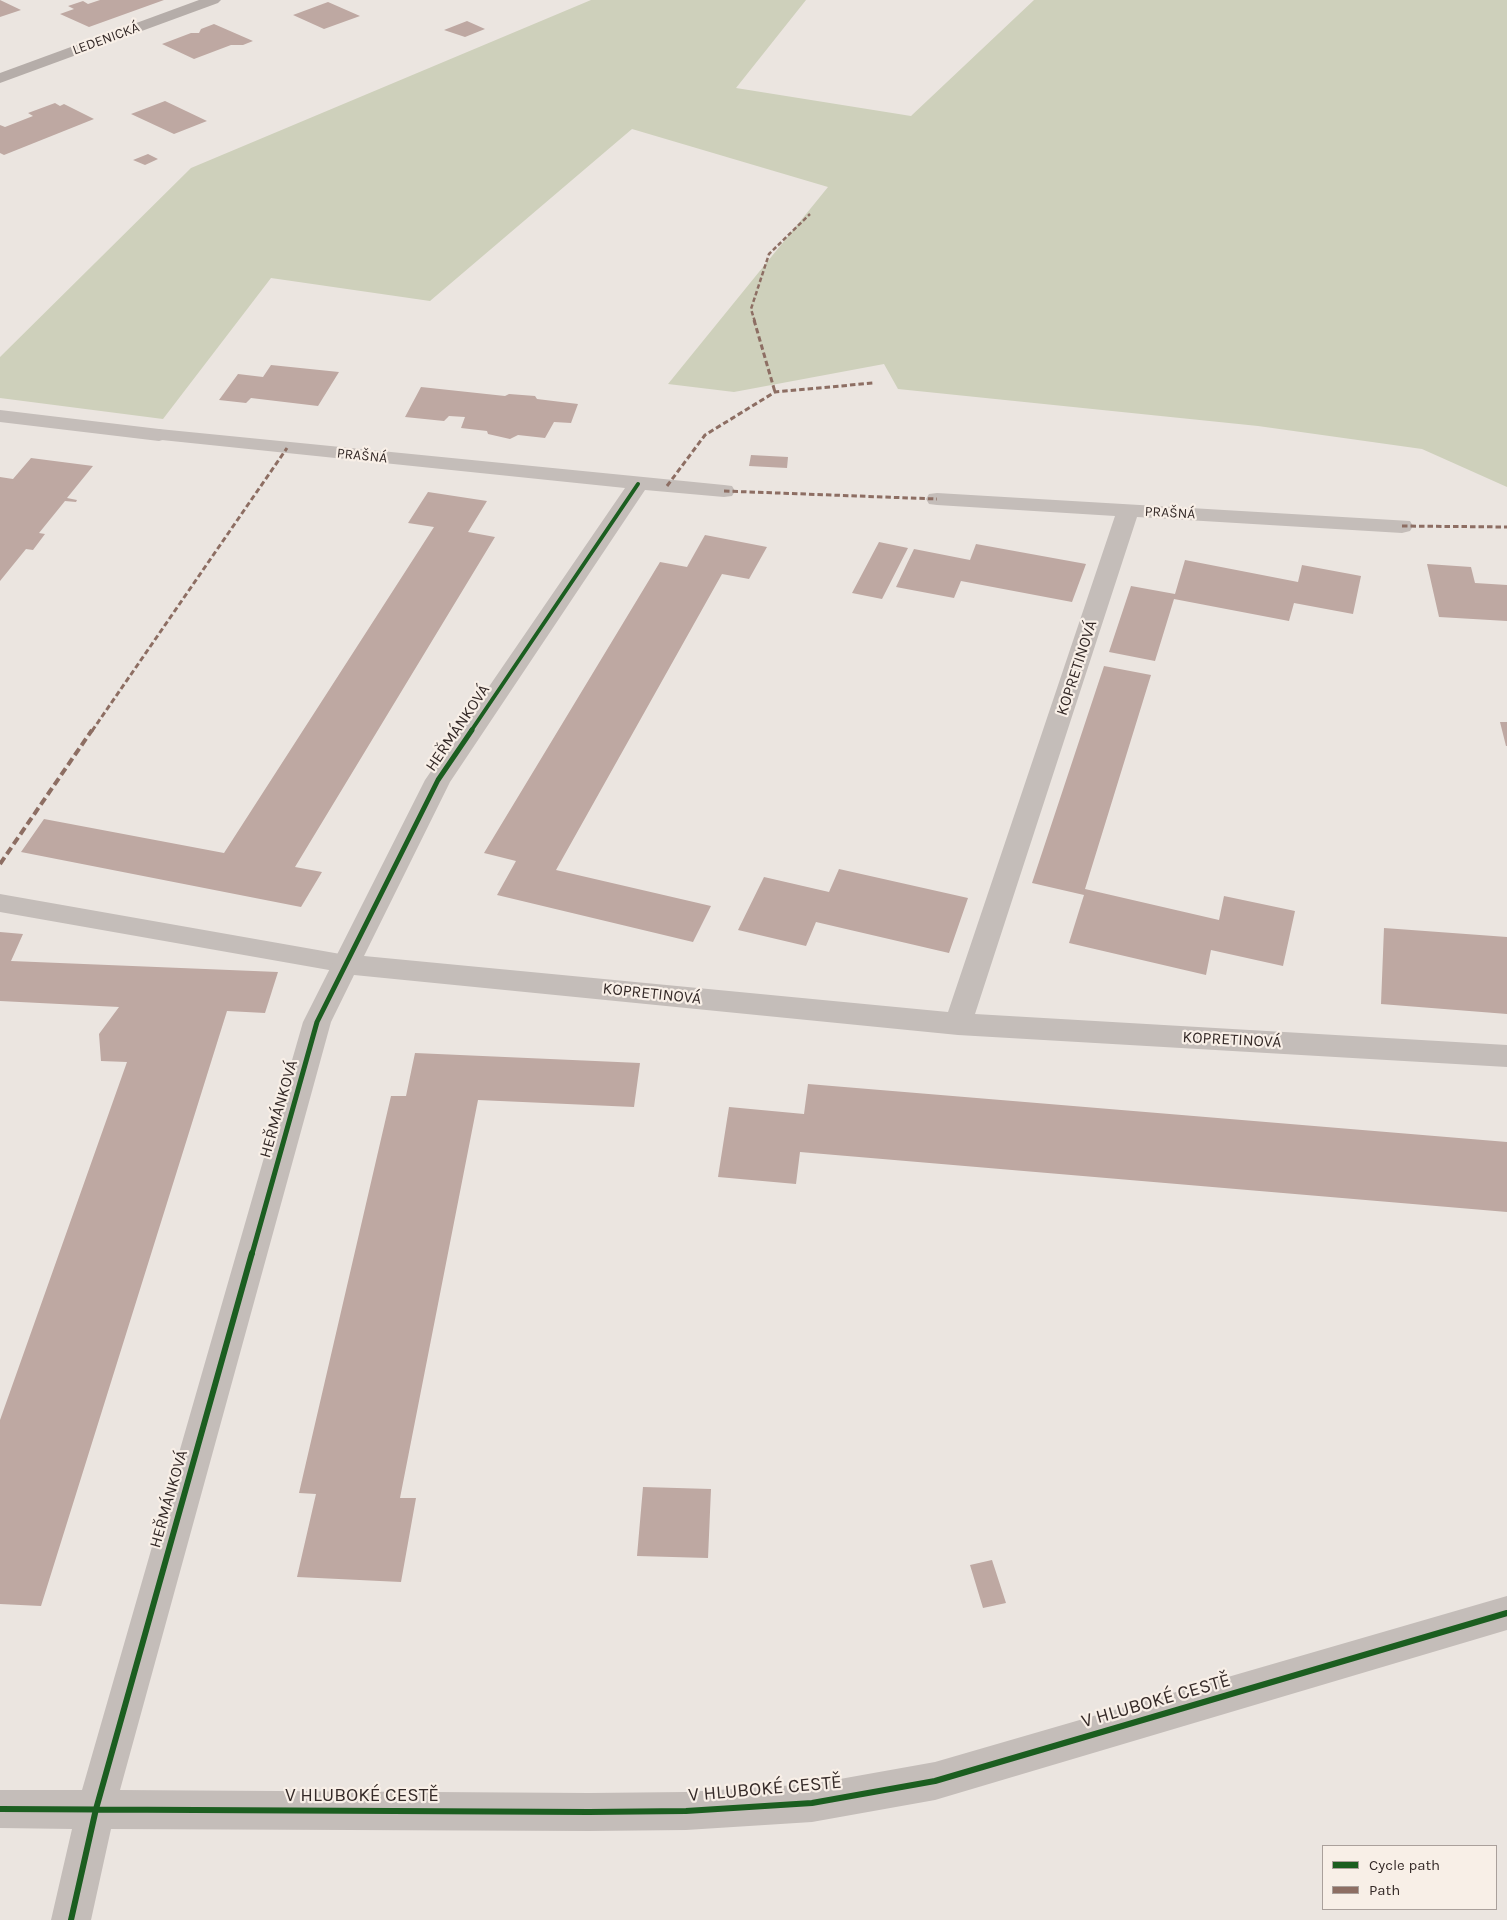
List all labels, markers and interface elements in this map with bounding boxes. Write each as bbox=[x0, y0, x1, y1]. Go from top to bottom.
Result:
street label: LEDENICKÁ bbox=[70, 19, 142, 59]
street label: PRAŠNÁ bbox=[336, 445, 388, 467]
street label: PRAŠNÁ bbox=[1144, 503, 1196, 523]
street label: KOPRETINOVÁ bbox=[1053, 618, 1101, 718]
street label: HEŘMÁNKOVÁ bbox=[422, 681, 494, 775]
street label: KOPRETINOVÁ bbox=[602, 979, 702, 1009]
street label: KOPRETINOVÁ bbox=[1182, 1028, 1282, 1052]
street label: HEŘMÁNKOVÁ bbox=[256, 1058, 302, 1160]
street label: HEŘMÁNKOVÁ bbox=[146, 1448, 192, 1550]
street label: V HLUBOKÉ CESTĚ bbox=[1079, 1669, 1233, 1733]
street label: V HLUBOKÉ CESTĚ bbox=[687, 1771, 843, 1807]
street label: V HLUBOKÉ CESTĚ bbox=[285, 1785, 439, 1807]
legend bbox=[1322, 1845, 1497, 1910]
text: Cycle path bbox=[1369, 1856, 1440, 1874]
text: Path bbox=[1369, 1881, 1400, 1899]

